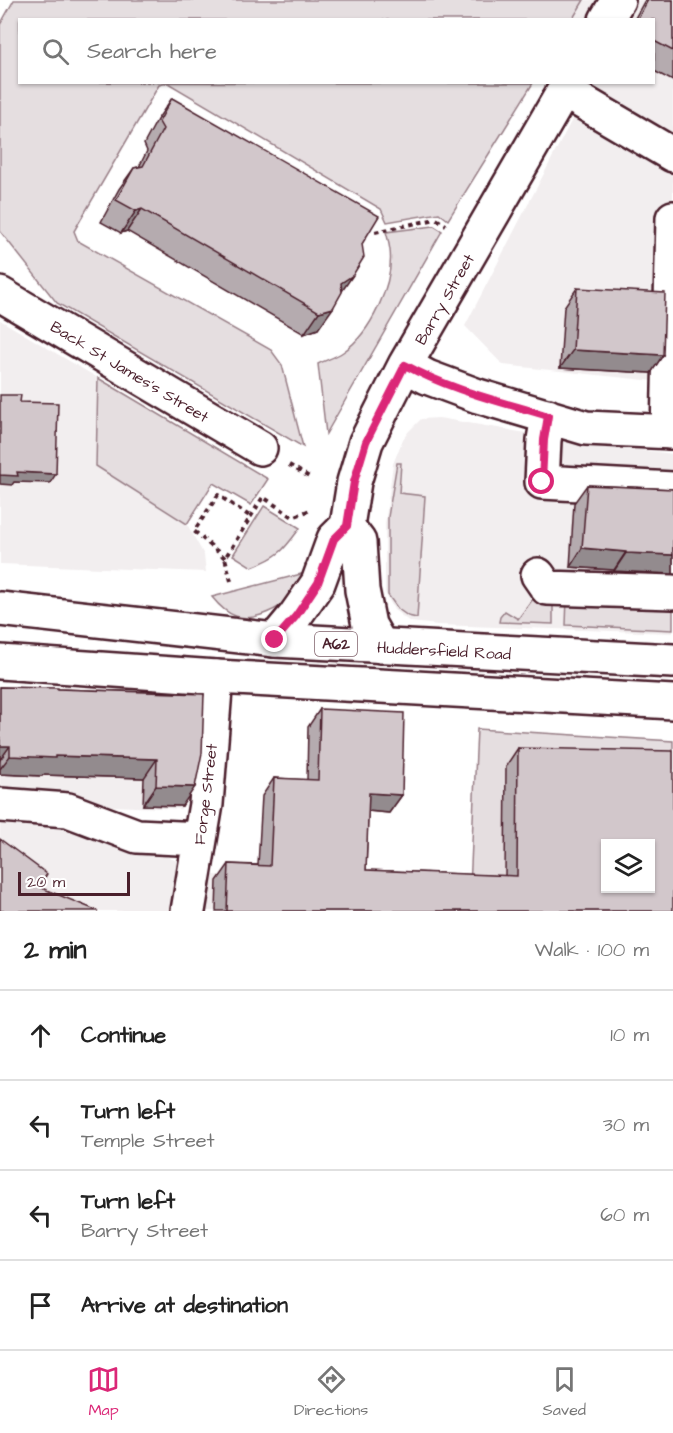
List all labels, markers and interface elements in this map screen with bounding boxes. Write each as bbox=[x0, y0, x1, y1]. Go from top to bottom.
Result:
search box bbox=[18, 18, 655, 84]
icon: search bbox=[39, 35, 72, 68]
text: Search here bbox=[87, 36, 217, 67]
street label: Barry Street bbox=[410, 249, 481, 350]
street label: Back St James's Street bbox=[46, 316, 213, 428]
route start bbox=[528, 468, 554, 494]
route end bbox=[261, 626, 287, 652]
road number: A62 bbox=[315, 632, 357, 656]
street label: Huddersfield Road bbox=[376, 637, 512, 665]
street label: Forge Street bbox=[189, 742, 224, 846]
map controls bbox=[601, 839, 655, 893]
button: layers bbox=[601, 839, 655, 893]
scale bar bbox=[18, 869, 130, 896]
text: 20 m bbox=[27, 871, 65, 893]
text: 2 min bbox=[24, 932, 86, 968]
text: Walk · 100 m bbox=[534, 936, 649, 964]
icon: ahead bbox=[24, 1019, 57, 1052]
text: Continue bbox=[81, 1020, 166, 1051]
text: 10 m bbox=[610, 1021, 649, 1049]
text: Turn left bbox=[81, 1096, 175, 1127]
icon: left bbox=[24, 1109, 57, 1142]
text: 30 m bbox=[603, 1111, 649, 1139]
text: Temple Street bbox=[81, 1127, 215, 1155]
text: Turn left bbox=[81, 1186, 175, 1217]
icon: left bbox=[24, 1199, 57, 1232]
text: 60 m bbox=[600, 1201, 649, 1229]
text: Barry Street bbox=[81, 1217, 208, 1245]
icon: arrive bbox=[24, 1289, 57, 1322]
text: Arrive at destination bbox=[81, 1290, 288, 1321]
tab: Map bbox=[87, 1363, 120, 1421]
tab: Directions bbox=[294, 1363, 368, 1421]
tab: Saved bbox=[542, 1363, 586, 1421]

